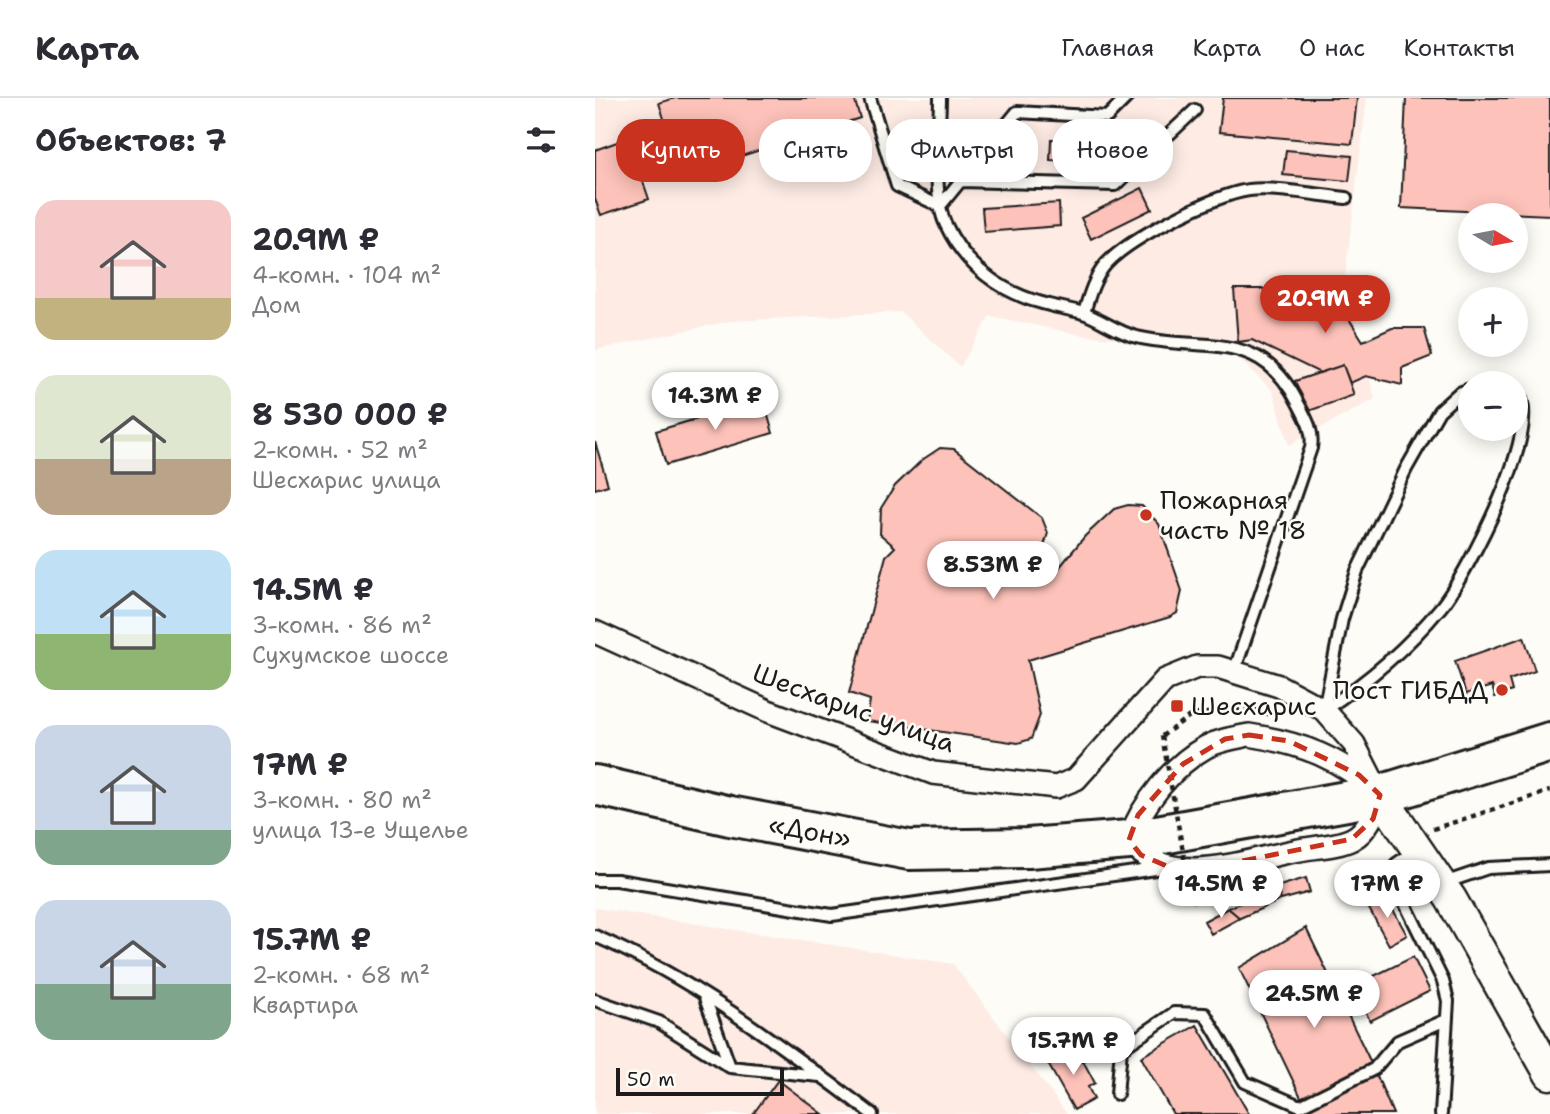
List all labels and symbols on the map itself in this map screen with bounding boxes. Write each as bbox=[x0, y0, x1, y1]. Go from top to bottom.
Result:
north arrow bbox=[1458, 203, 1528, 273]
pin: 20.9M ₽ bbox=[1260, 275, 1390, 335]
pin: 14.3M ₽ bbox=[650, 372, 780, 432]
place label: Пожарная часть № 18 bbox=[1160, 482, 1307, 547]
marker: Пожарная часть № 18 bbox=[1138, 507, 1154, 523]
pin: 8.53M ₽ bbox=[928, 542, 1058, 601]
street label: Шесхарис улица bbox=[748, 655, 960, 760]
place label: Пост ГИБДД bbox=[1333, 672, 1488, 707]
marker: Пост ГИБДД bbox=[1494, 682, 1510, 698]
place label: Шесхарис bbox=[1191, 688, 1317, 723]
marker: Шесхарис bbox=[1169, 698, 1185, 714]
street label: «Дон» bbox=[766, 805, 854, 856]
pin: 14.5M ₽ bbox=[1156, 860, 1286, 920]
pin: 17M ₽ bbox=[1338, 860, 1436, 920]
pin: 24.5M ₽ bbox=[1249, 970, 1379, 1030]
pin: 15.7M ₽ bbox=[1008, 1018, 1138, 1077]
scale bar bbox=[616, 1065, 784, 1097]

